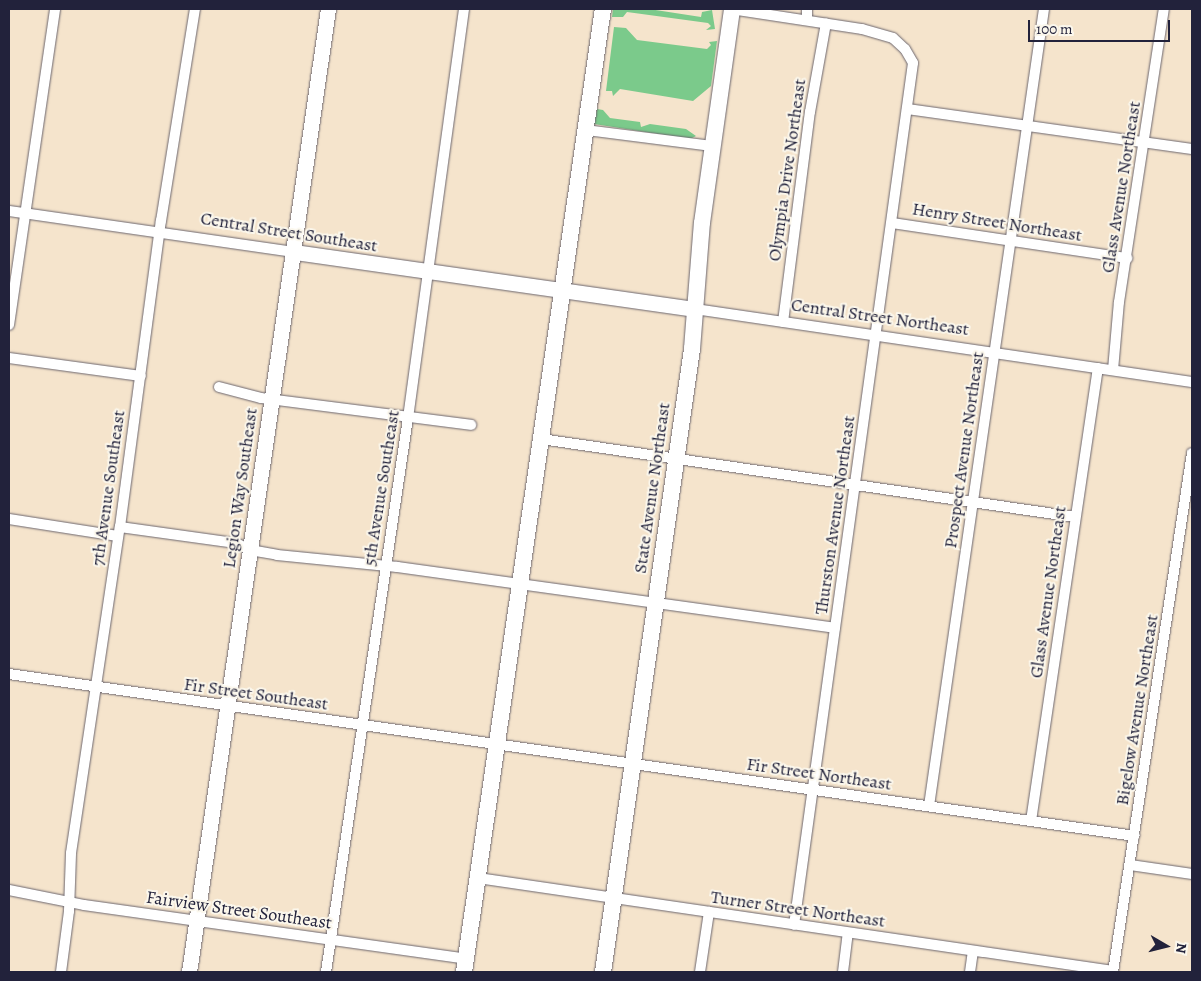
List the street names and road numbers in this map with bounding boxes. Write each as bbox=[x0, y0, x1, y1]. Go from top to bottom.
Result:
street label: Olympia Drive Northeast bbox=[764, 77, 810, 263]
street label: Glass Avenue Northeast bbox=[1097, 100, 1145, 274]
street label: Henry Street Northeast bbox=[911, 198, 1083, 246]
street label: Central Street Southeast bbox=[199, 207, 379, 257]
street label: Central Street Northeast bbox=[790, 294, 970, 340]
street label: Prospect Avenue Northeast bbox=[940, 350, 988, 550]
street label: State Avenue Northeast bbox=[629, 401, 675, 575]
street label: Legion Way Southeast bbox=[218, 407, 262, 569]
street label: 7th Avenue Southeast bbox=[86, 409, 130, 567]
street label: 5th Avenue Southeast bbox=[358, 409, 404, 567]
street label: Thurston Avenue Northeast bbox=[810, 414, 860, 616]
street label: Glass Avenue Northeast bbox=[1025, 505, 1071, 679]
street label: Bigelow Avenue Northeast bbox=[1111, 613, 1163, 807]
street label: Fir Street Southeast bbox=[183, 673, 329, 715]
street label: Fir Street Northeast bbox=[745, 753, 893, 795]
street label: Fairview Street Southeast bbox=[145, 886, 333, 934]
street label: Turner Street Northeast bbox=[709, 886, 887, 932]

